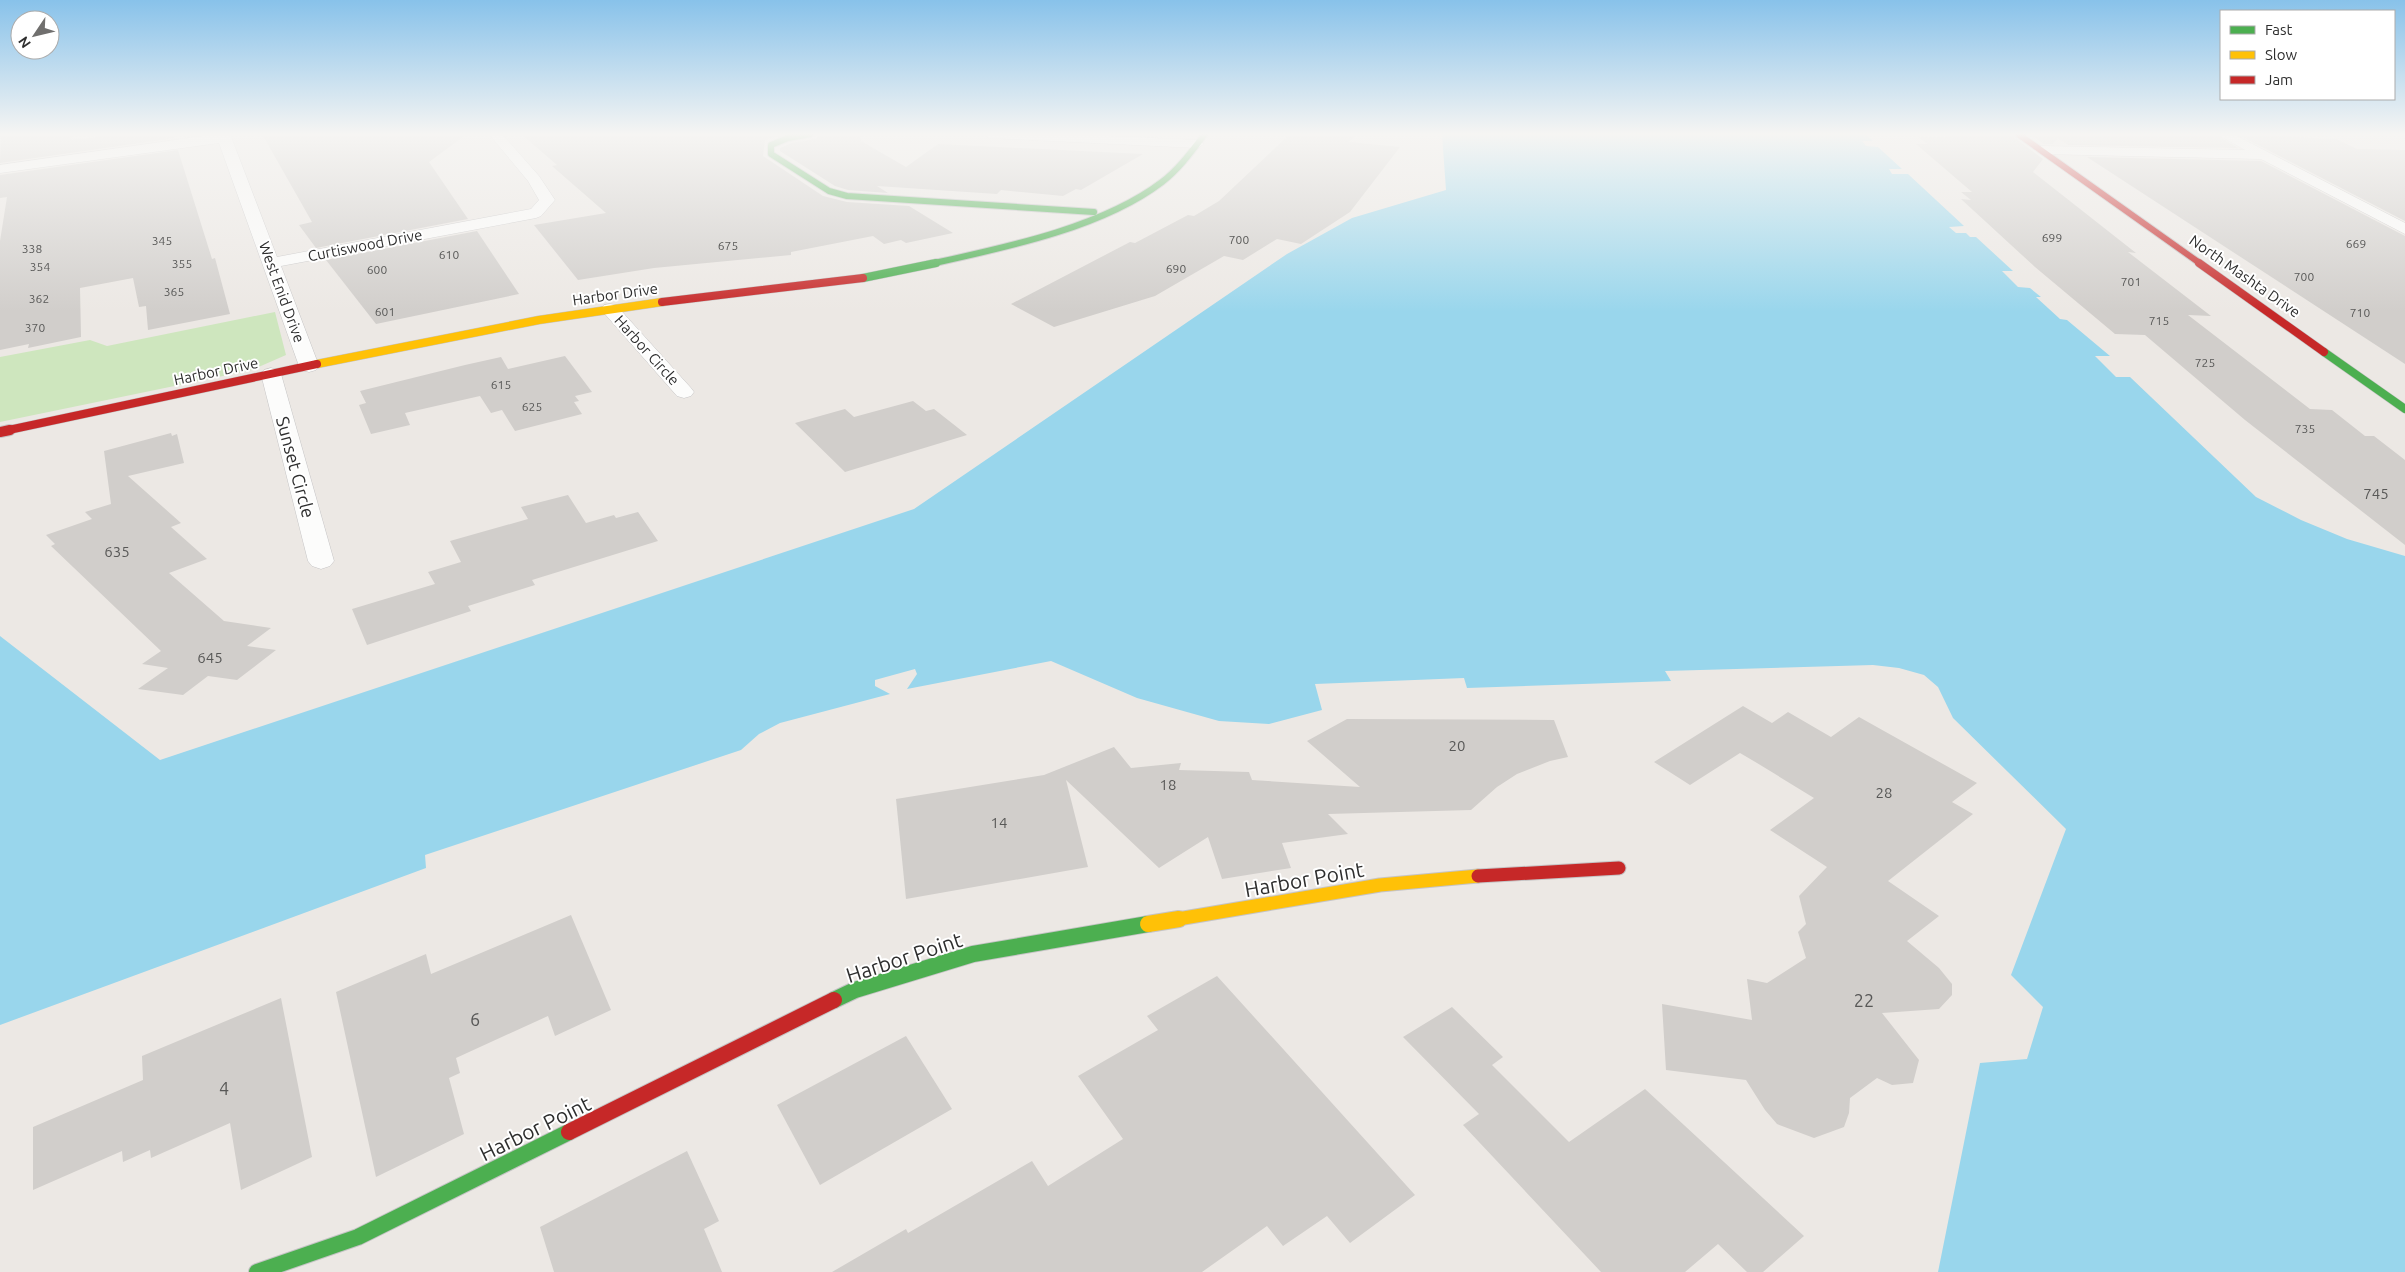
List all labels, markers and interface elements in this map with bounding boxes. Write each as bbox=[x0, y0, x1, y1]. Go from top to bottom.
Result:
north arrow bbox=[10, 10, 60, 60]
legend bbox=[2220, 10, 2395, 100]
text: Fast bbox=[2265, 21, 2293, 38]
text: N bbox=[15, 34, 34, 51]
text: Slow bbox=[2265, 46, 2298, 63]
text: Jam bbox=[2265, 71, 2293, 88]
street label: Curtiswood Drive bbox=[306, 226, 424, 264]
house number: 699 bbox=[2042, 231, 2062, 244]
street label: North Mashta Drive bbox=[2186, 231, 2304, 321]
house number: 700 bbox=[1229, 233, 1249, 246]
house number: 345 bbox=[152, 234, 172, 247]
house number: 669 bbox=[2346, 237, 2366, 250]
street label: West Enid Drive bbox=[256, 239, 308, 345]
house number: 675 bbox=[718, 239, 738, 252]
house number: 338 bbox=[22, 242, 42, 255]
house number: 610 bbox=[439, 248, 459, 261]
house number: 355 bbox=[172, 257, 192, 270]
house number: 354 bbox=[30, 260, 50, 273]
house number: 690 bbox=[1166, 262, 1186, 275]
house number: 600 bbox=[367, 263, 387, 276]
house number: 700 bbox=[2294, 270, 2314, 283]
house number: 701 bbox=[2121, 275, 2141, 288]
street label: Harbor Drive bbox=[571, 280, 659, 308]
house number: 365 bbox=[164, 285, 184, 298]
house number: 362 bbox=[29, 292, 49, 305]
house number: 601 bbox=[375, 305, 395, 318]
house number: 710 bbox=[2350, 306, 2370, 319]
street label: Harbor Circle bbox=[611, 312, 683, 388]
house number: 715 bbox=[2149, 314, 2169, 327]
house number: 370 bbox=[25, 321, 45, 334]
street label: Harbor Drive bbox=[172, 354, 260, 388]
house number: 725 bbox=[2195, 356, 2215, 369]
house number: 615 bbox=[491, 378, 511, 391]
house number: 625 bbox=[522, 400, 542, 413]
street label: Sunset Circle bbox=[273, 414, 319, 520]
house number: 735 bbox=[2295, 422, 2315, 435]
house number: 745 bbox=[2363, 485, 2389, 502]
house number: 635 bbox=[104, 543, 130, 560]
house number: 645 bbox=[197, 649, 223, 666]
house number: 20 bbox=[1449, 737, 1465, 754]
house number: 18 bbox=[1160, 776, 1176, 793]
house number: 28 bbox=[1876, 784, 1892, 801]
house number: 14 bbox=[991, 814, 1007, 831]
street label: Harbor Point bbox=[1242, 857, 1366, 901]
street label: Harbor Point bbox=[843, 927, 965, 987]
house number: 22 bbox=[1854, 990, 1874, 1010]
house number: 6 bbox=[470, 1009, 480, 1029]
house number: 4 bbox=[219, 1078, 229, 1098]
street label: Harbor Point bbox=[476, 1091, 594, 1165]

